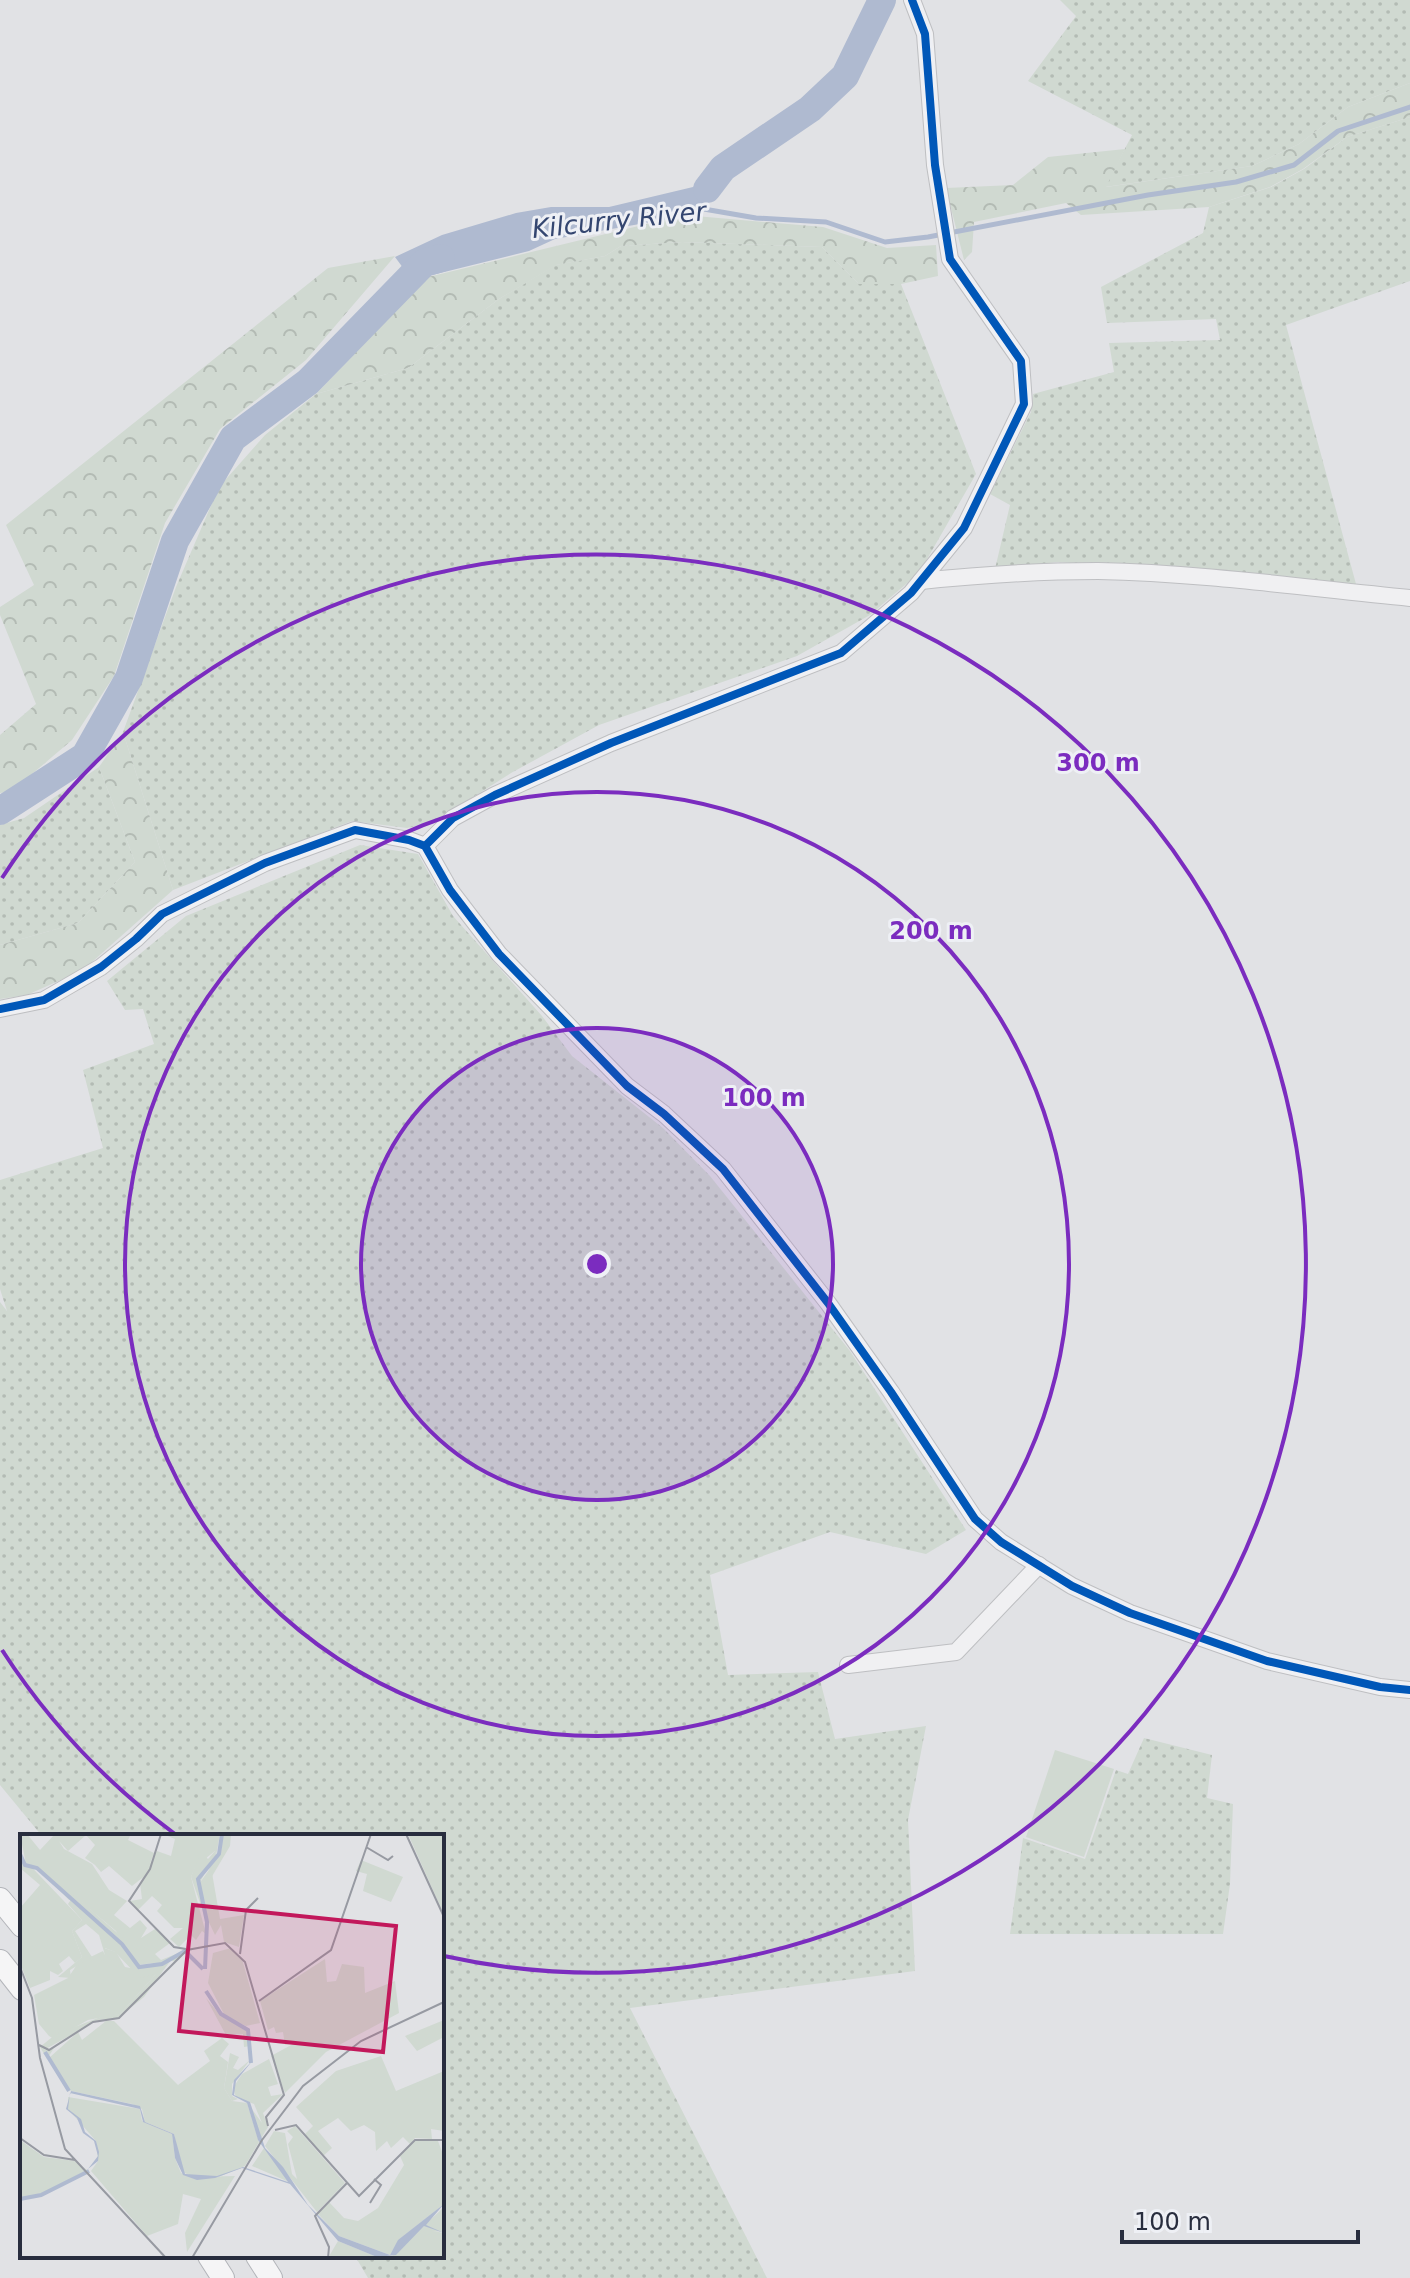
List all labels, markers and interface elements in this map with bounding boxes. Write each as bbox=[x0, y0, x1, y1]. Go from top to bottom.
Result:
water label: Kilcurry River bbox=[531, 196, 710, 244]
text: 300 m bbox=[1056, 749, 1140, 777]
text: 200 m bbox=[889, 917, 973, 945]
text: 100 m bbox=[722, 1084, 806, 1112]
centre of rings bbox=[583, 1250, 611, 1278]
inset map bbox=[20, 1834, 444, 2258]
scale bar bbox=[1122, 2194, 1358, 2244]
text: 100 m bbox=[1134, 2208, 1211, 2236]

